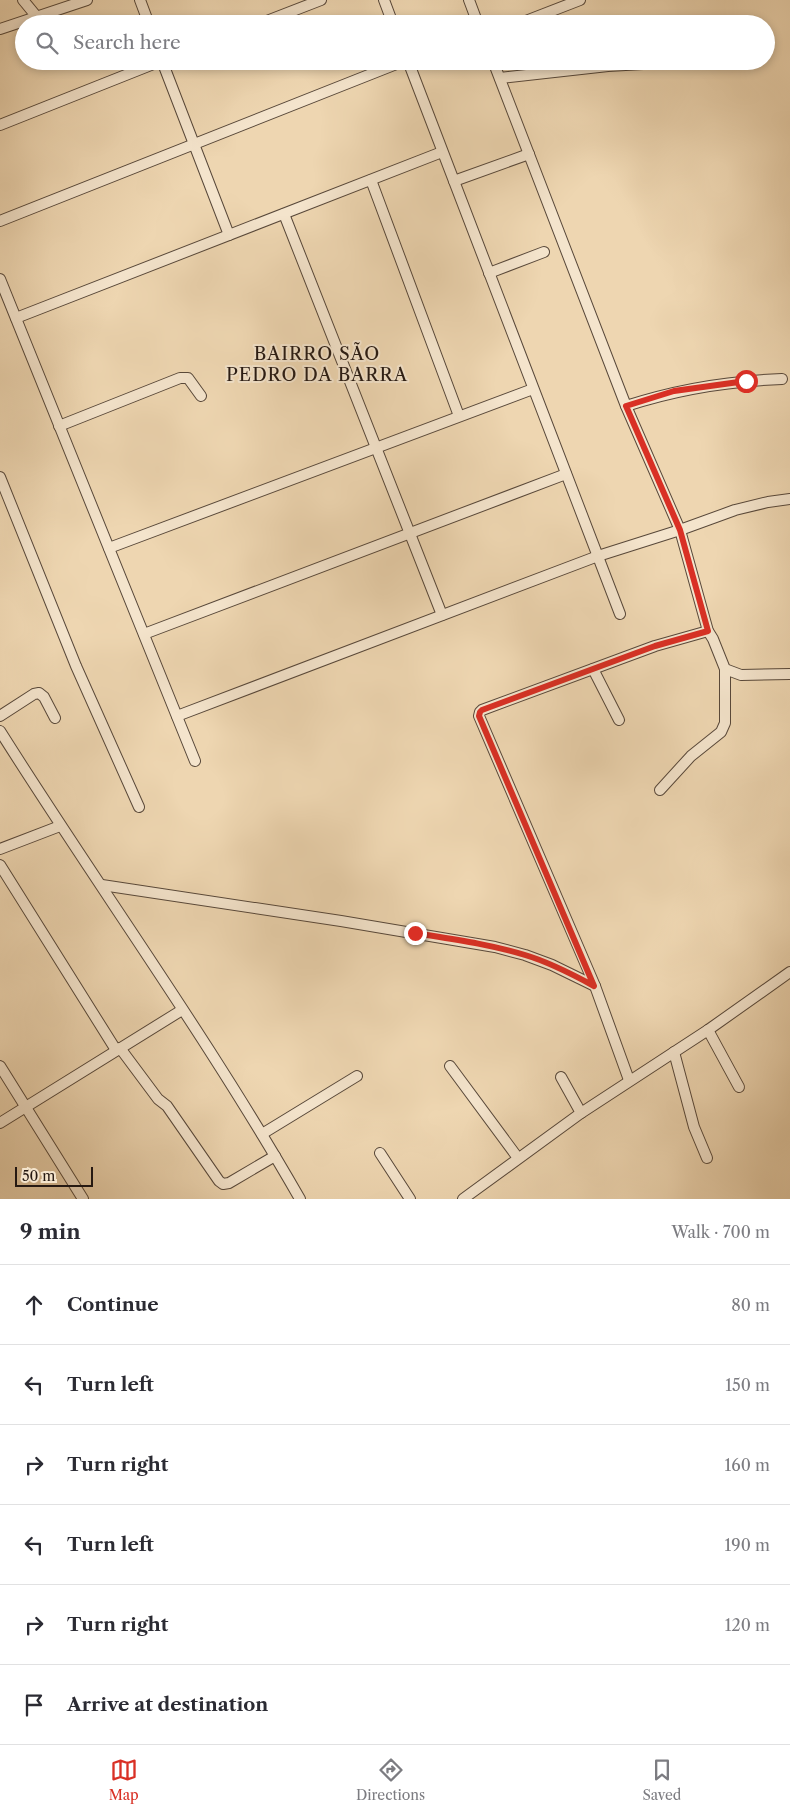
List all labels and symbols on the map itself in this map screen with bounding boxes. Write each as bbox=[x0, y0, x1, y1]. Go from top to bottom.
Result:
district label: BAIRRO SÃO PEDRO DA BARRA bbox=[226, 341, 408, 386]
route start bbox=[735, 370, 758, 393]
route end bbox=[404, 922, 427, 945]
scale bar bbox=[15, 1164, 92, 1187]

